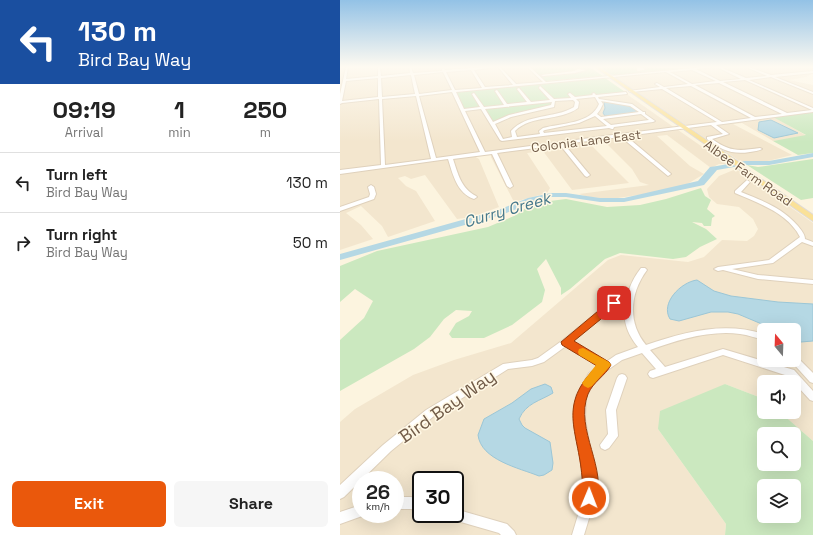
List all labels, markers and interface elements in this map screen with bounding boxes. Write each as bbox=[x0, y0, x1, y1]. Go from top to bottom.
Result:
text: 130 m bbox=[78, 13, 157, 49]
icon: left bbox=[12, 16, 64, 68]
text: Bird Bay Way bbox=[78, 48, 191, 71]
text: 09:19 bbox=[53, 94, 116, 125]
text: 1 bbox=[174, 94, 185, 125]
text: 250 bbox=[243, 94, 287, 125]
text: Arrival bbox=[65, 124, 103, 141]
text: min bbox=[168, 124, 191, 141]
text: m bbox=[260, 124, 271, 141]
street label: Colonia Lane East bbox=[530, 126, 642, 156]
street label: Albee Farm Road bbox=[700, 136, 796, 210]
text: Turn left bbox=[46, 165, 108, 184]
icon: left bbox=[12, 172, 34, 194]
text: 130 m bbox=[286, 173, 328, 192]
text: Bird Bay Way bbox=[46, 184, 128, 201]
water label: Curry Creek bbox=[461, 187, 555, 232]
text: Turn right bbox=[46, 225, 117, 244]
icon: right bbox=[12, 232, 34, 254]
text: 50 m bbox=[293, 233, 328, 252]
text: Bird Bay Way bbox=[46, 244, 128, 261]
pin bbox=[597, 286, 631, 320]
icon: arrive bbox=[603, 292, 625, 314]
north arrow bbox=[757, 323, 801, 367]
map controls bbox=[757, 323, 801, 523]
street label: Bird Bay Way bbox=[394, 364, 500, 448]
button: sound bbox=[757, 375, 801, 419]
button: search bbox=[757, 427, 801, 471]
speed limit sign: 30 bbox=[412, 471, 464, 523]
position arrow bbox=[568, 477, 610, 519]
text: 26 bbox=[366, 479, 390, 505]
button: layers bbox=[757, 479, 801, 523]
button: Exit bbox=[12, 481, 166, 527]
button: Share bbox=[174, 481, 328, 527]
text: km/h bbox=[366, 500, 390, 513]

